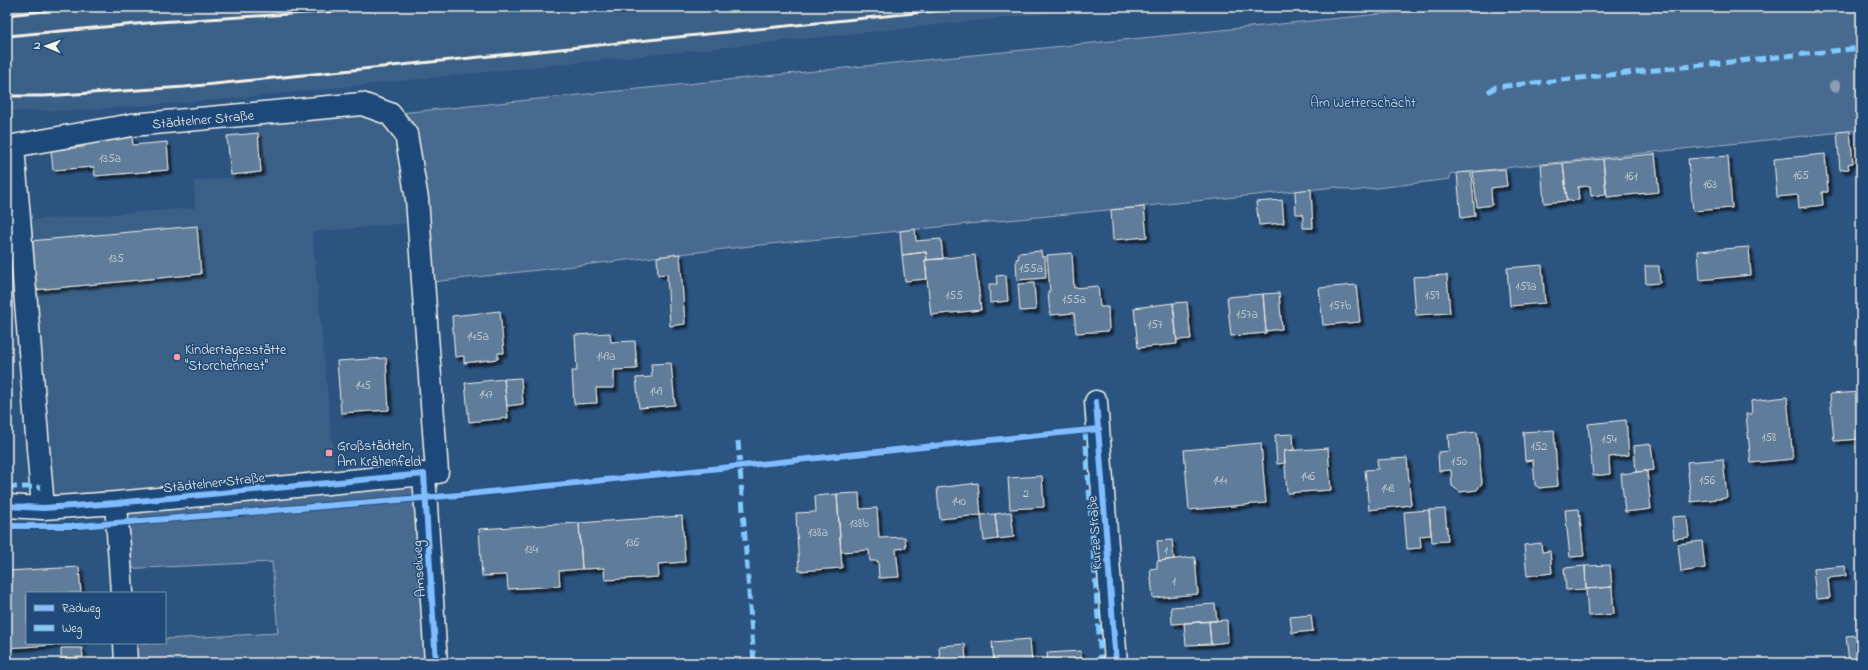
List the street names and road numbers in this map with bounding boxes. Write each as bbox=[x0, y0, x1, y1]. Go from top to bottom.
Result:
street label: Städtelner Straße bbox=[151, 106, 256, 135]
street label: Städtelner Straße bbox=[162, 468, 267, 499]
street label: Kurze Straße bbox=[1082, 495, 1109, 570]
street label: Amselweg bbox=[407, 540, 433, 598]

